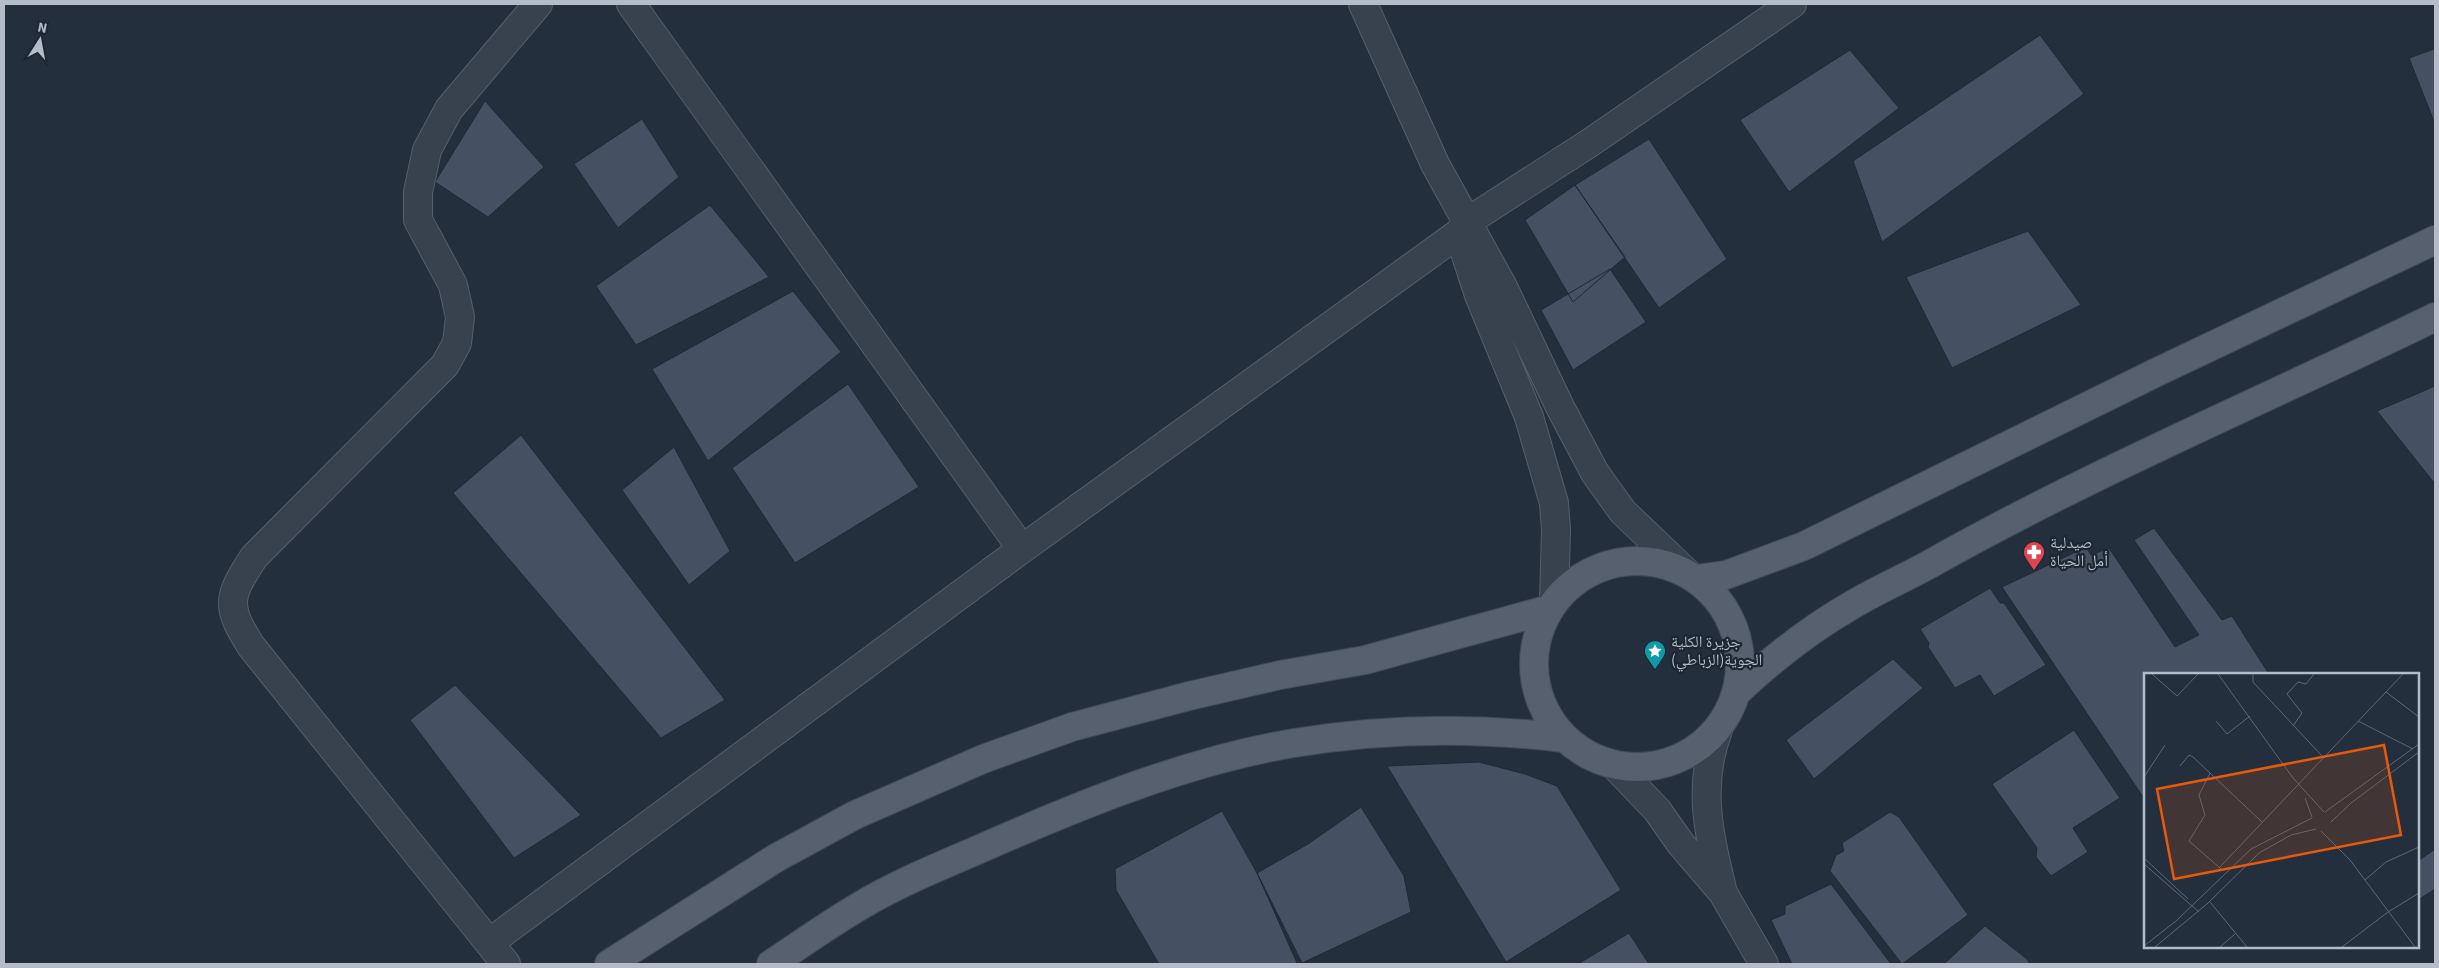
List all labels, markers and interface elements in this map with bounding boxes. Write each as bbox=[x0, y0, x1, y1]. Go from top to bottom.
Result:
north arrow bbox=[15, 15, 65, 65]
text: N bbox=[36, 18, 49, 39]
place label: صيدلية أمل الحياة bbox=[2050, 532, 2108, 572]
pharmacy icon: صيدلية أمل الحياة bbox=[2022, 540, 2046, 571]
place label: جزيرة الكلية الجوية(الزباطي) bbox=[1671, 631, 1762, 672]
place icon: جزيرة الكلية الجوية(الزباطي) bbox=[1643, 639, 1667, 670]
inset map bbox=[2144, 673, 2419, 948]

